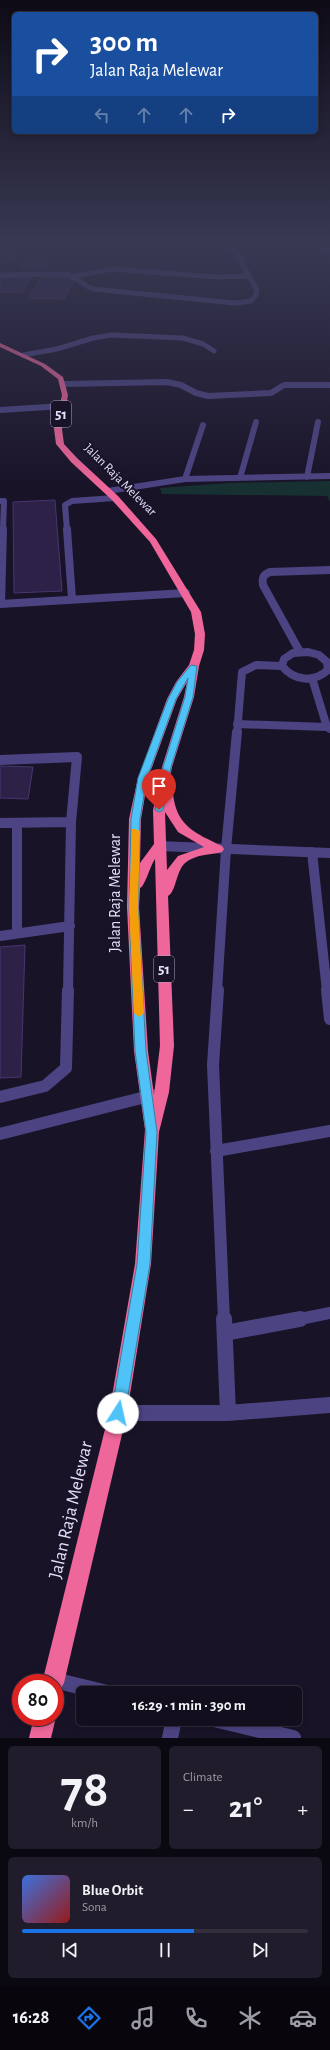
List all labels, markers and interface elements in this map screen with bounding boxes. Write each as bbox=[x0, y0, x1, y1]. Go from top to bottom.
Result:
icon: right bbox=[24, 28, 76, 80]
text: 300 m bbox=[90, 29, 158, 57]
text: Jalan Raja Melewar bbox=[90, 62, 223, 80]
icon: left bbox=[91, 104, 113, 126]
icon: ahead bbox=[133, 104, 155, 126]
icon: ahead bbox=[175, 104, 197, 126]
icon: right bbox=[217, 104, 239, 126]
road number: 51 bbox=[51, 401, 71, 427]
street label: Jalan Raja Melewar bbox=[81, 441, 159, 519]
pin bbox=[142, 769, 176, 810]
icon: arrive bbox=[148, 775, 170, 797]
street label: Jalan Raja Melewar bbox=[107, 833, 124, 952]
road number: 51 bbox=[154, 956, 174, 982]
position arrow bbox=[97, 1392, 139, 1434]
street label: Jalan Raja Melewar bbox=[46, 1439, 96, 1581]
speed limit sign: 80 bbox=[12, 1674, 64, 1726]
text: 16:29 · 1 min · 390 m bbox=[132, 1698, 246, 1713]
text: 78 bbox=[60, 1764, 109, 1816]
text: Climate bbox=[183, 1771, 222, 1784]
text: 21° bbox=[229, 1793, 262, 1823]
text: − bbox=[183, 1798, 194, 1820]
text: + bbox=[297, 1798, 308, 1820]
text: km/h bbox=[71, 1817, 98, 1830]
text: Blue Orbit bbox=[82, 1883, 143, 1898]
text: Sona bbox=[82, 1901, 107, 1914]
icon: previous bbox=[59, 1939, 81, 1961]
icon: pause bbox=[154, 1939, 176, 1961]
icon: next bbox=[249, 1939, 271, 1961]
icon: directions bbox=[75, 2004, 103, 2032]
icon: music bbox=[129, 2004, 157, 2032]
icon: phone bbox=[182, 2004, 210, 2032]
icon: climate bbox=[236, 2004, 264, 2032]
icon: car bbox=[289, 2004, 317, 2032]
text: 16:28 bbox=[13, 2009, 49, 2027]

